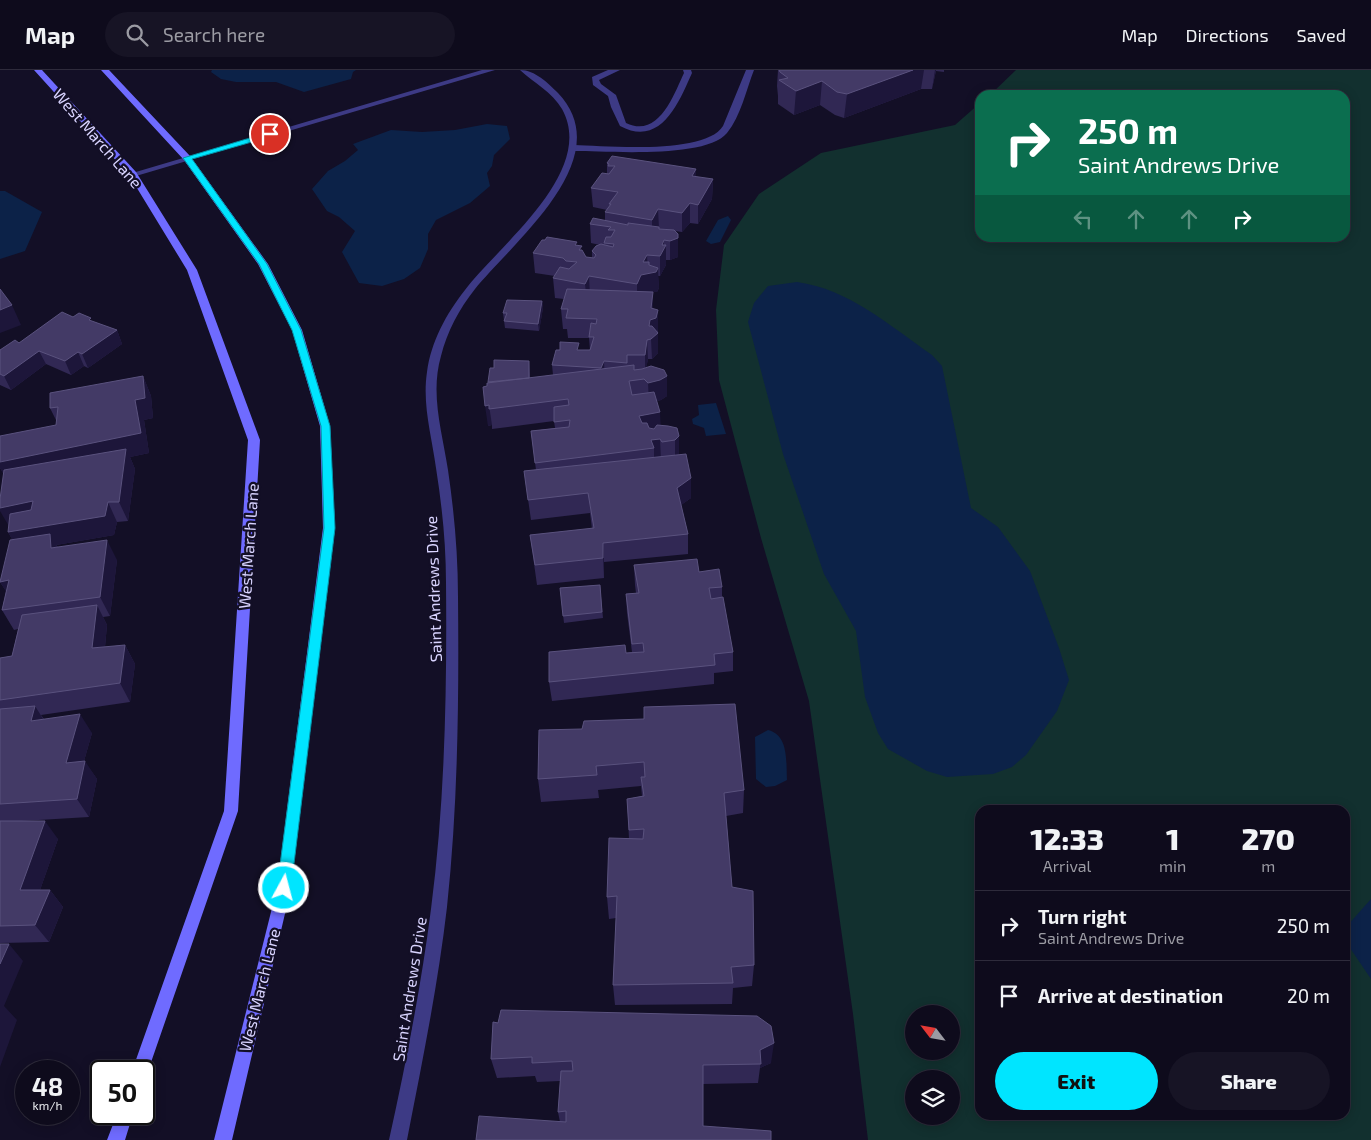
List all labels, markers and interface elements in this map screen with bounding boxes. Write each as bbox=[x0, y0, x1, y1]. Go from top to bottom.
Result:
search box bbox=[105, 12, 455, 57]
text: Map bbox=[25, 20, 75, 49]
icon: search bbox=[123, 21, 151, 49]
text: Search here bbox=[163, 23, 265, 46]
text: Map bbox=[1121, 24, 1158, 46]
text: Directions bbox=[1186, 24, 1269, 46]
text: Saved bbox=[1297, 24, 1346, 46]
street label: West March Lane bbox=[50, 84, 146, 192]
text: 250 m bbox=[1078, 109, 1178, 151]
icon: right bbox=[995, 110, 1060, 175]
pin bbox=[249, 113, 291, 155]
icon: arrive bbox=[256, 120, 284, 148]
text: Saint Andrews Drive bbox=[1078, 151, 1279, 177]
icon: left bbox=[1069, 205, 1097, 233]
icon: ahead bbox=[1122, 205, 1150, 233]
icon: ahead bbox=[1175, 205, 1203, 233]
icon: right bbox=[1228, 205, 1256, 233]
street label: West March Lane bbox=[234, 483, 262, 609]
street label: Saint Andrews Drive bbox=[421, 516, 445, 662]
text: 12:33 bbox=[1030, 820, 1104, 856]
text: 1 bbox=[1166, 820, 1180, 856]
text: 270 bbox=[1242, 820, 1295, 856]
text: Arrival bbox=[1043, 856, 1091, 875]
text: min bbox=[1159, 856, 1186, 875]
text: m bbox=[1261, 856, 1275, 875]
position arrow bbox=[257, 861, 309, 913]
text: Turn right bbox=[1038, 905, 1126, 928]
icon: right bbox=[995, 912, 1023, 940]
text: 250 m bbox=[1277, 914, 1330, 937]
street label: Saint Andrews Drive bbox=[388, 915, 430, 1063]
street label: West March Lane bbox=[235, 927, 283, 1053]
text: Saint Andrews Drive bbox=[1038, 928, 1184, 947]
icon: arrive bbox=[995, 982, 1023, 1010]
text: Arrive at destination bbox=[1038, 984, 1223, 1007]
text: 20 m bbox=[1287, 984, 1330, 1007]
north arrow bbox=[905, 1005, 960, 1060]
map controls bbox=[905, 1005, 960, 1125]
button: Exit bbox=[995, 1052, 1158, 1110]
button: Share bbox=[1168, 1052, 1330, 1110]
speed limit sign: 50 bbox=[90, 1060, 155, 1125]
button: layers bbox=[905, 1070, 960, 1125]
text: 48 bbox=[32, 1071, 63, 1101]
text: km/h bbox=[33, 1098, 62, 1112]

